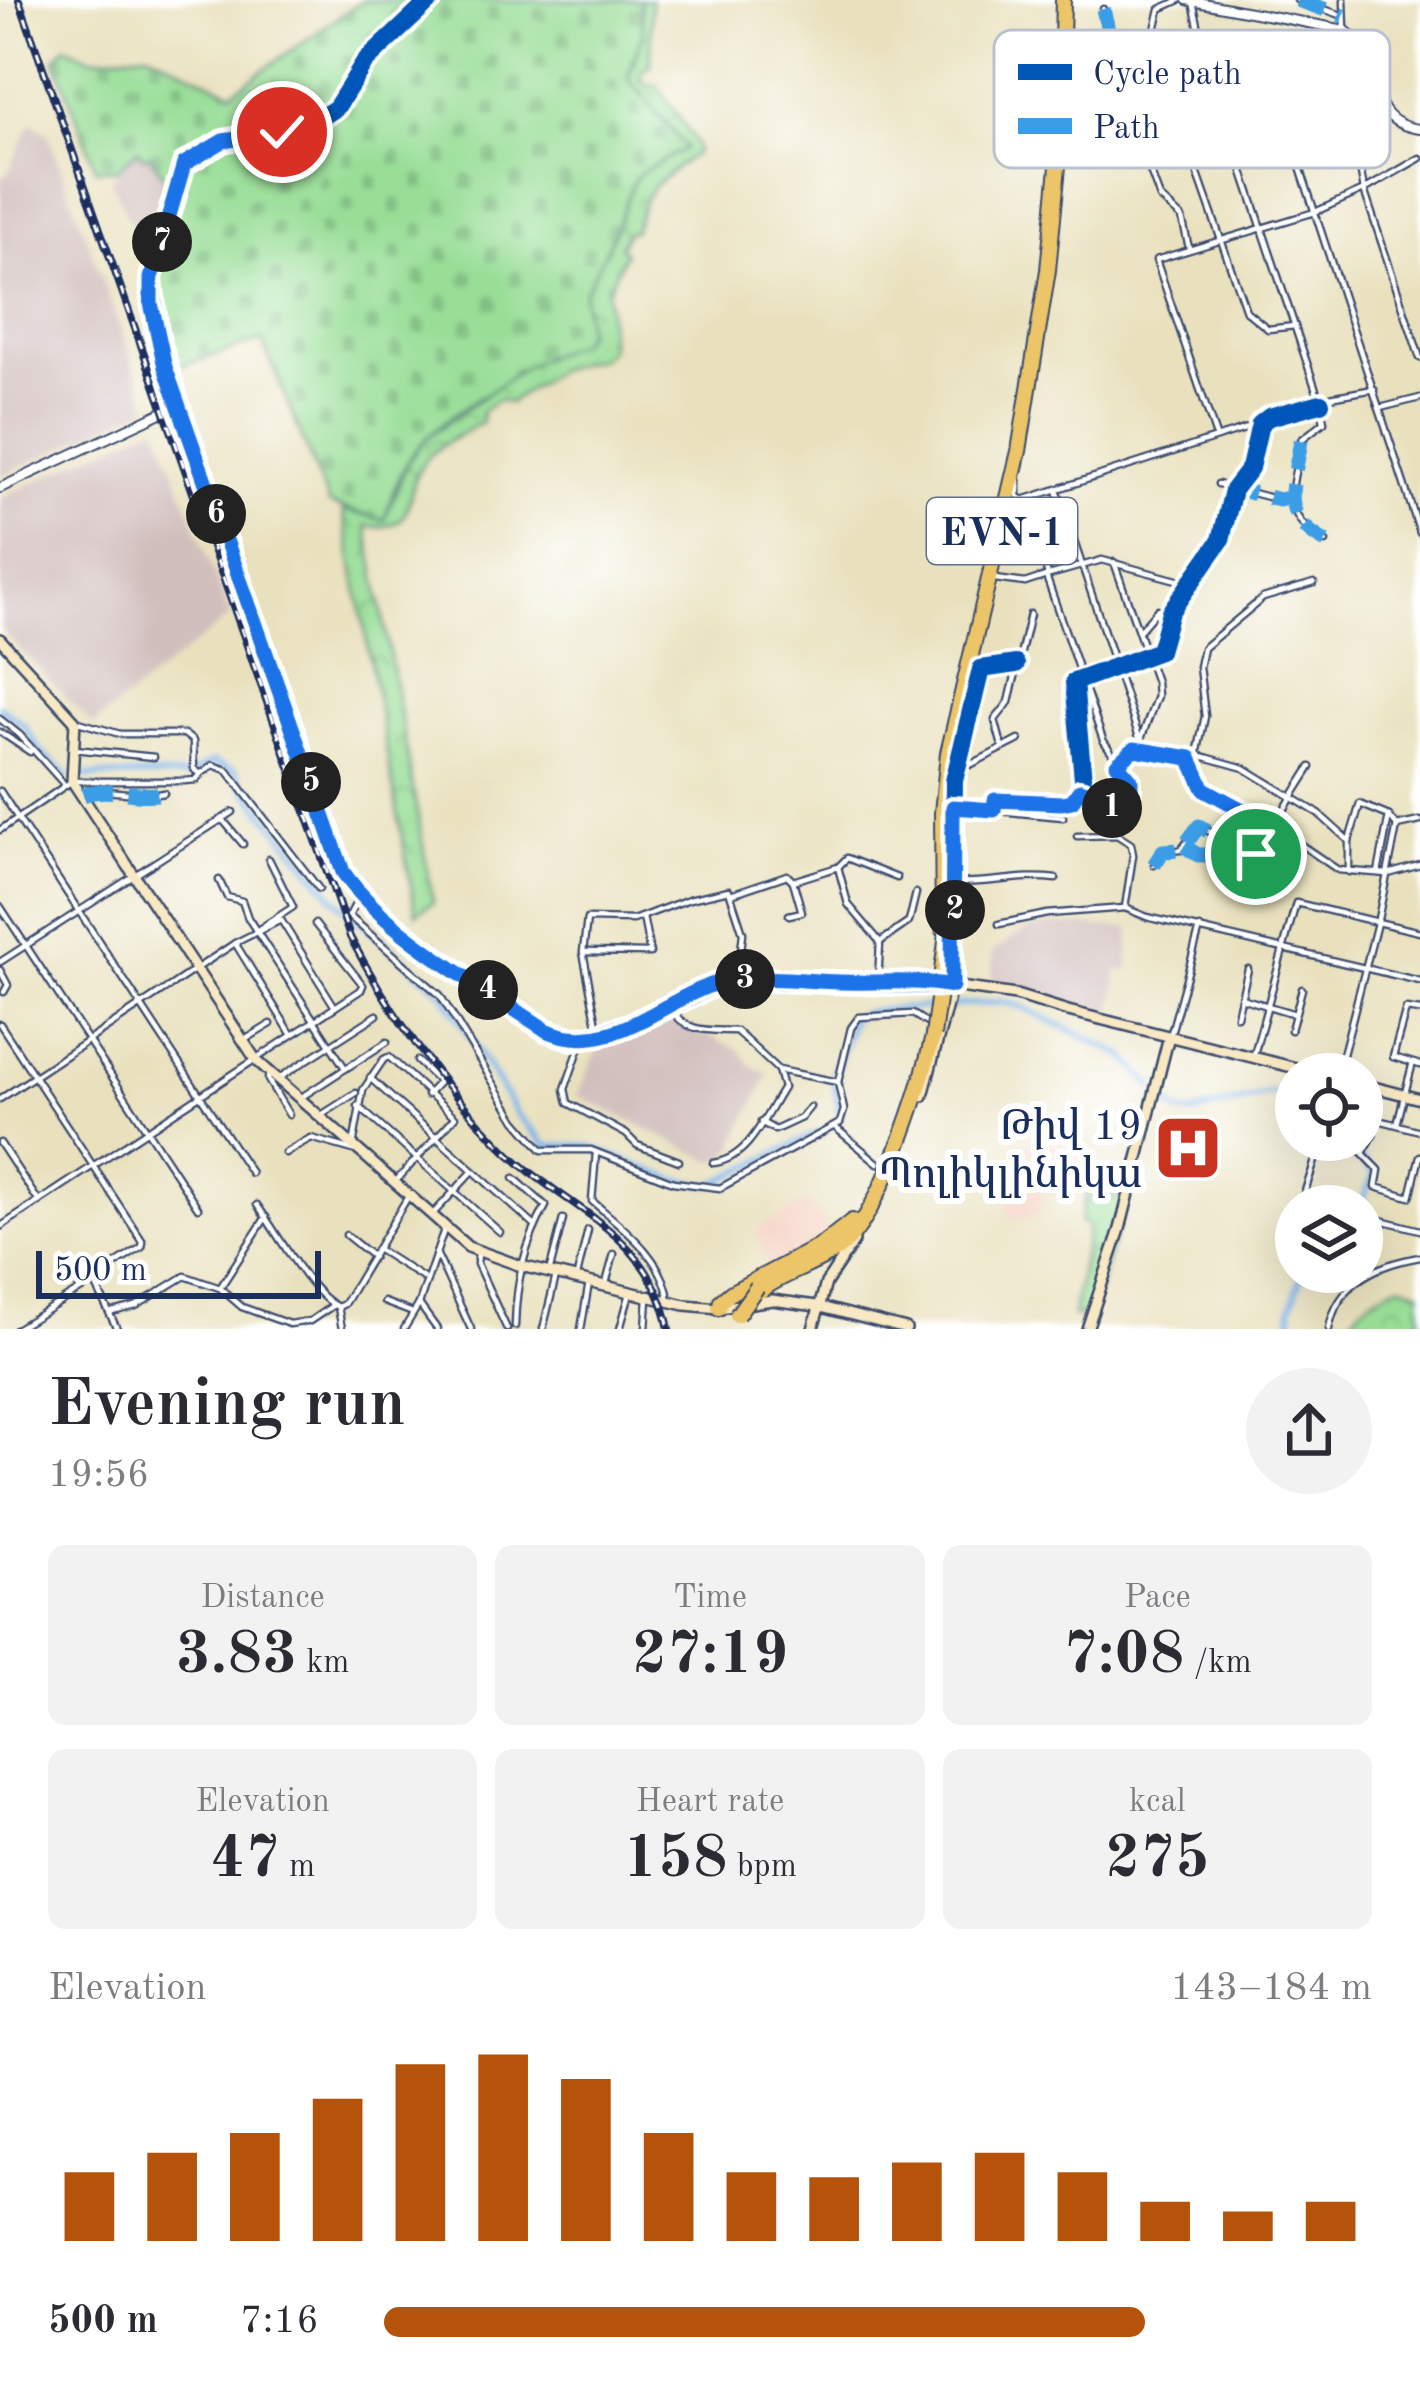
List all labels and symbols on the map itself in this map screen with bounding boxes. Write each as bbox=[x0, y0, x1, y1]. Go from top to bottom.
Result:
legend bbox=[994, 30, 1390, 168]
text: Cycle path bbox=[1093, 59, 1242, 92]
pin bbox=[231, 81, 333, 183]
text: Path bbox=[1093, 113, 1160, 146]
pin: 7 bbox=[132, 212, 192, 272]
pin: 6 bbox=[186, 484, 246, 544]
road number: EVN-1 bbox=[927, 498, 1077, 564]
pin: 5 bbox=[281, 752, 341, 812]
pin: 1 bbox=[1082, 778, 1142, 838]
pin bbox=[1205, 803, 1307, 905]
pin: 2 bbox=[925, 880, 985, 940]
pin: 3 bbox=[715, 949, 775, 1009]
pin: 4 bbox=[458, 960, 518, 1020]
place label: Թիվ 19 Պոլիկլինիկա bbox=[879, 1107, 1142, 1198]
hospital icon: Թիվ 19 Պոլիկլինիկա bbox=[1153, 1113, 1223, 1183]
scale bar bbox=[36, 1245, 321, 1298]

